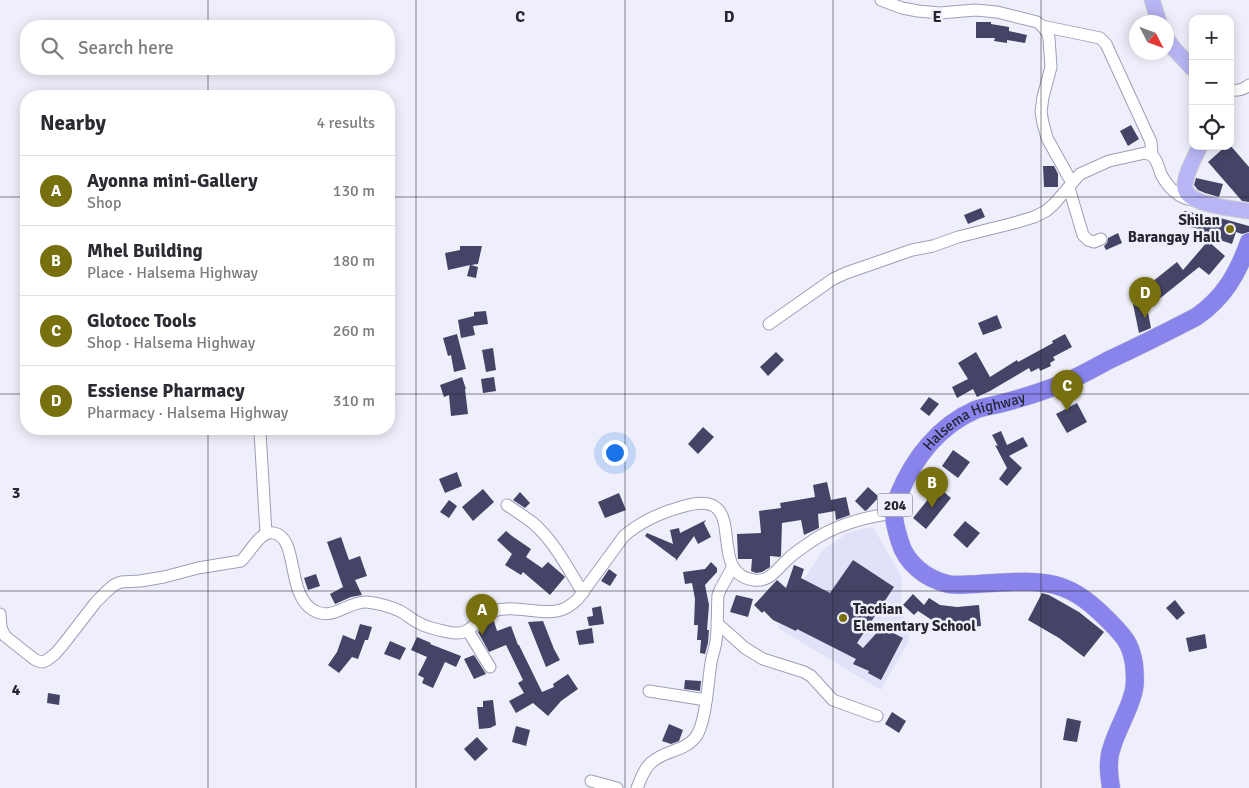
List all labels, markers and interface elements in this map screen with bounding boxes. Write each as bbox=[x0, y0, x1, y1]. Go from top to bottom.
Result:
text: C bbox=[515, 7, 525, 27]
text: D bbox=[724, 7, 735, 27]
text: E bbox=[932, 7, 942, 27]
north arrow bbox=[1129, 15, 1174, 60]
map controls bbox=[1189, 15, 1234, 150]
button: + bbox=[1189, 15, 1234, 60]
search box bbox=[20, 20, 395, 75]
icon: search bbox=[38, 34, 66, 62]
text: Search here bbox=[78, 36, 174, 60]
button: − bbox=[1189, 60, 1234, 105]
button: locate bbox=[1189, 105, 1234, 150]
text: Nearby bbox=[40, 110, 106, 136]
text: 4 results bbox=[316, 113, 375, 133]
text: Ayonna mini-Gallery bbox=[87, 169, 258, 193]
text: A bbox=[51, 181, 61, 201]
text: 130 m bbox=[333, 181, 375, 201]
text: Shop bbox=[87, 193, 121, 213]
place label: Shilan Barangay Hall bbox=[1128, 211, 1220, 246]
marker: Shilan Barangay Hall bbox=[1224, 223, 1236, 235]
text: Mhel Building bbox=[87, 239, 203, 263]
text: B bbox=[51, 251, 61, 271]
text: 180 m bbox=[333, 251, 375, 271]
text: Place · Halsema Highway bbox=[87, 263, 258, 283]
pin: D bbox=[1129, 277, 1161, 318]
text: Glotocc Tools bbox=[87, 309, 196, 333]
text: C bbox=[51, 321, 61, 341]
text: 260 m bbox=[333, 321, 375, 341]
text: Shop · Halsema Highway bbox=[87, 333, 255, 353]
pin: C bbox=[1051, 370, 1083, 411]
text: Essiense Pharmacy bbox=[87, 379, 245, 403]
street label: Halsema Highway bbox=[919, 388, 1027, 454]
text: D bbox=[51, 391, 61, 411]
text: 310 m bbox=[333, 391, 375, 411]
text: Pharmacy · Halsema Highway bbox=[87, 403, 288, 423]
your location bbox=[602, 440, 628, 466]
pin: B bbox=[916, 467, 948, 508]
text: 3 bbox=[12, 483, 20, 503]
road number: 204 bbox=[878, 494, 912, 516]
pin: A bbox=[466, 594, 498, 635]
place label: Tacdian Elementary School bbox=[853, 600, 976, 635]
marker: Tacdian Elementary School bbox=[837, 612, 849, 624]
text: 4 bbox=[12, 680, 21, 700]

